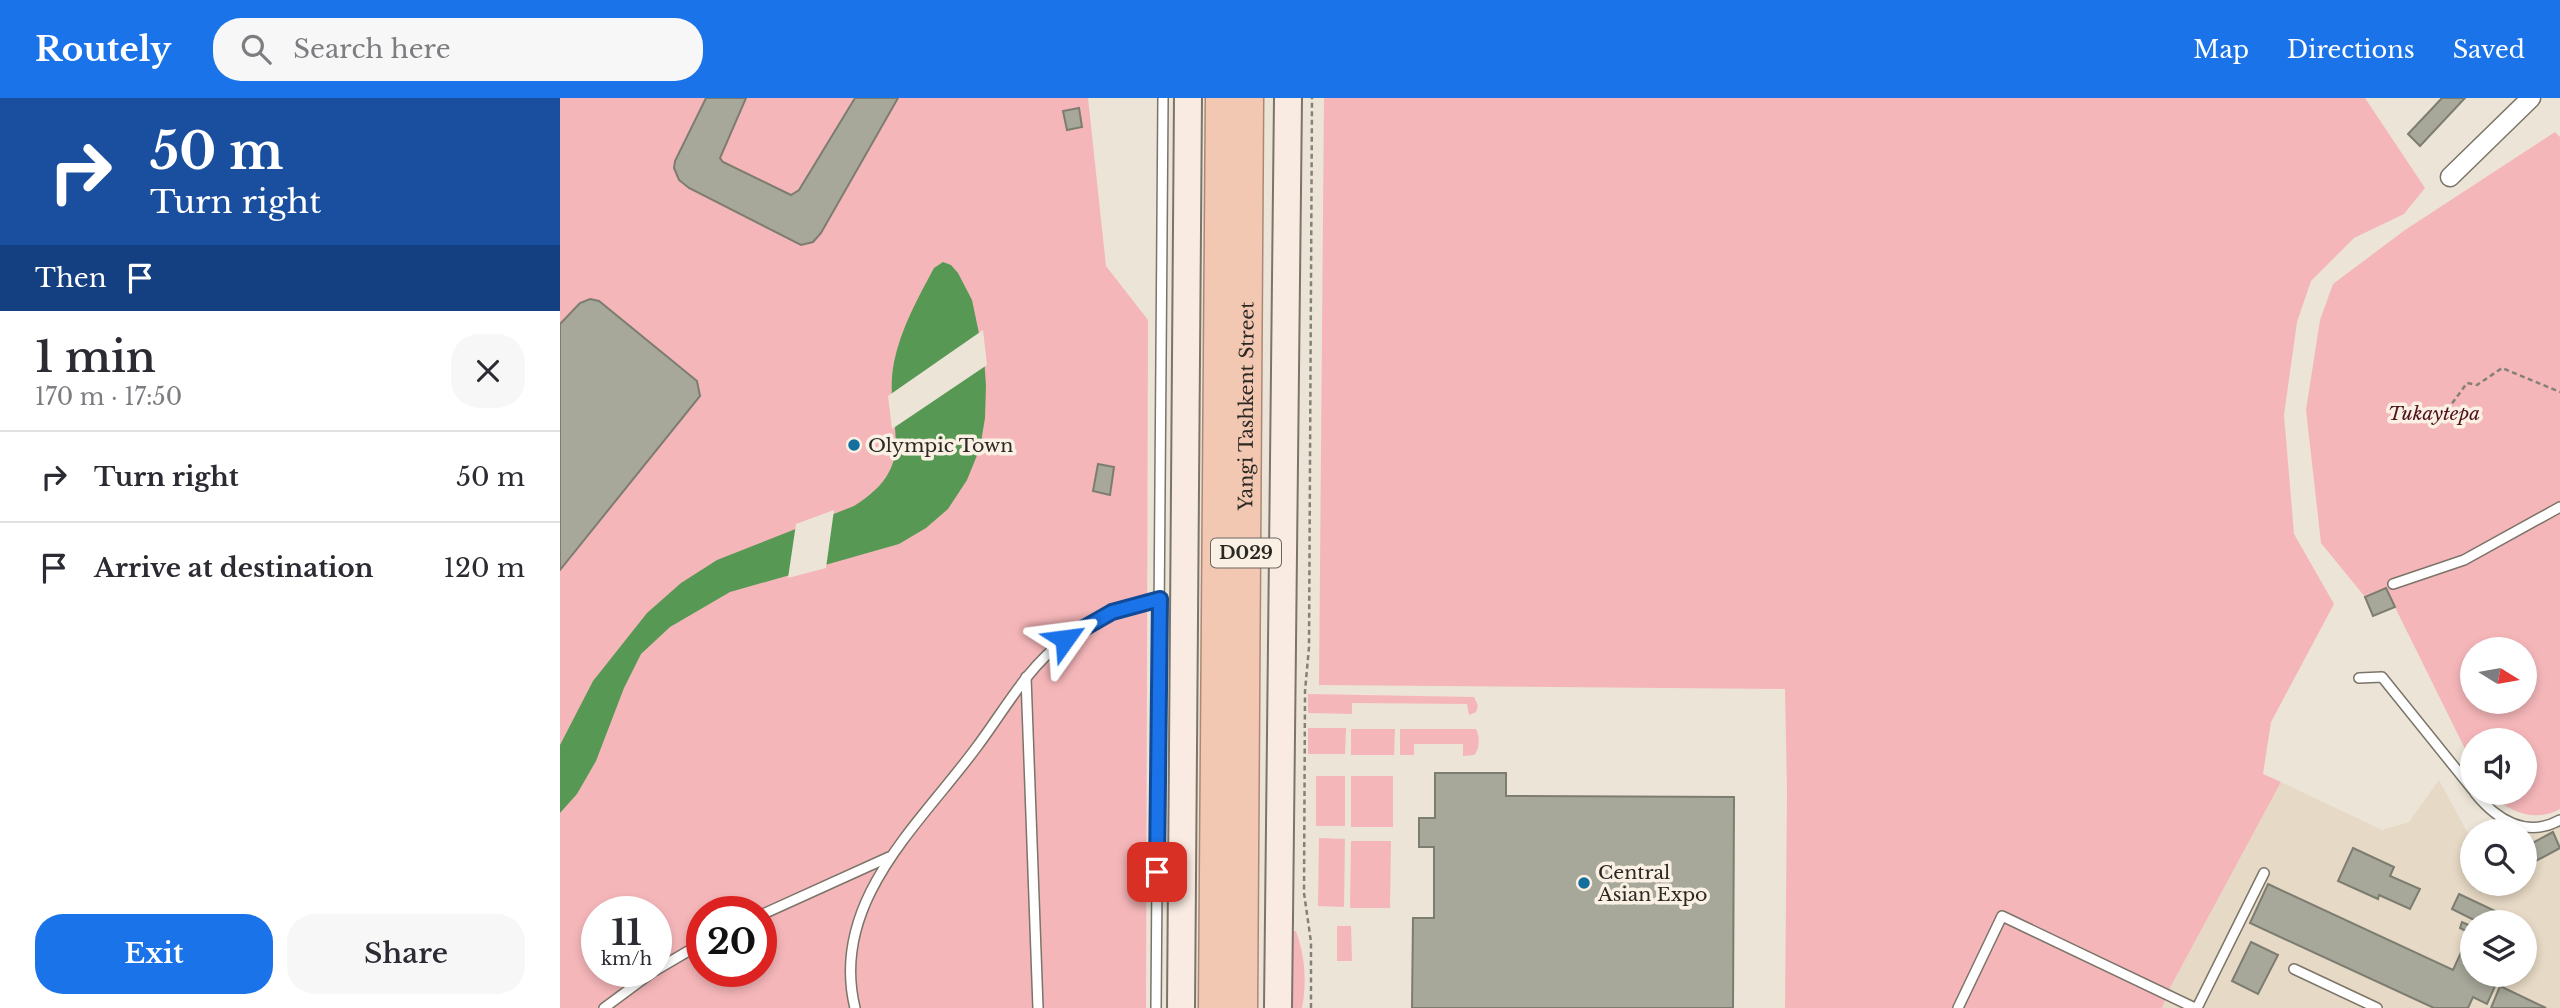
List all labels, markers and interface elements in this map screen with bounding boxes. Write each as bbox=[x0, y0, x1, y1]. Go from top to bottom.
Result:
search box bbox=[213, 18, 703, 81]
text: Routely bbox=[35, 29, 171, 70]
icon: search bbox=[237, 30, 275, 68]
text: Search here bbox=[293, 33, 451, 65]
text: Map bbox=[2193, 35, 2249, 64]
text: Directions bbox=[2287, 35, 2415, 64]
text: Saved bbox=[2453, 35, 2525, 64]
text: 50 m bbox=[150, 121, 283, 182]
icon: right bbox=[35, 126, 126, 217]
text: Turn right bbox=[150, 182, 321, 222]
icon: arrive bbox=[121, 259, 159, 297]
text: Then bbox=[35, 262, 107, 294]
street label: Yangi Tashkent Street bbox=[1234, 301, 1258, 512]
text: 1 min bbox=[35, 331, 156, 383]
button: close bbox=[451, 334, 525, 408]
text: 170 m · 17:50 bbox=[35, 383, 182, 411]
park label: Tukaytepa bbox=[2388, 402, 2480, 425]
place label: Olympic Town bbox=[868, 434, 1013, 457]
marker: Olympic Town bbox=[846, 437, 862, 453]
icon: right bbox=[35, 458, 73, 496]
text: Turn right bbox=[94, 461, 239, 493]
text: 50 m bbox=[456, 461, 525, 493]
road number: D029 bbox=[1211, 538, 1281, 568]
icon: arrive bbox=[35, 549, 73, 587]
text: Arrive at destination bbox=[94, 552, 374, 584]
text: 120 m bbox=[443, 552, 525, 584]
position arrow bbox=[1028, 602, 1102, 676]
north arrow bbox=[2460, 637, 2538, 714]
map controls bbox=[2460, 637, 2537, 987]
button: sound bbox=[2460, 728, 2537, 805]
button: search bbox=[2460, 819, 2537, 896]
pin bbox=[1127, 842, 1187, 902]
icon: arrive bbox=[1138, 853, 1176, 891]
place label: Central Asian Expo bbox=[1597, 861, 1708, 906]
marker: Central Asian Expo bbox=[1576, 875, 1592, 891]
speed limit sign: 20 bbox=[686, 896, 777, 987]
button: layers bbox=[2460, 910, 2537, 987]
text: 11 bbox=[611, 911, 642, 954]
button: Exit bbox=[35, 914, 273, 994]
button: Share bbox=[287, 914, 525, 994]
text: km/h bbox=[601, 948, 652, 970]

